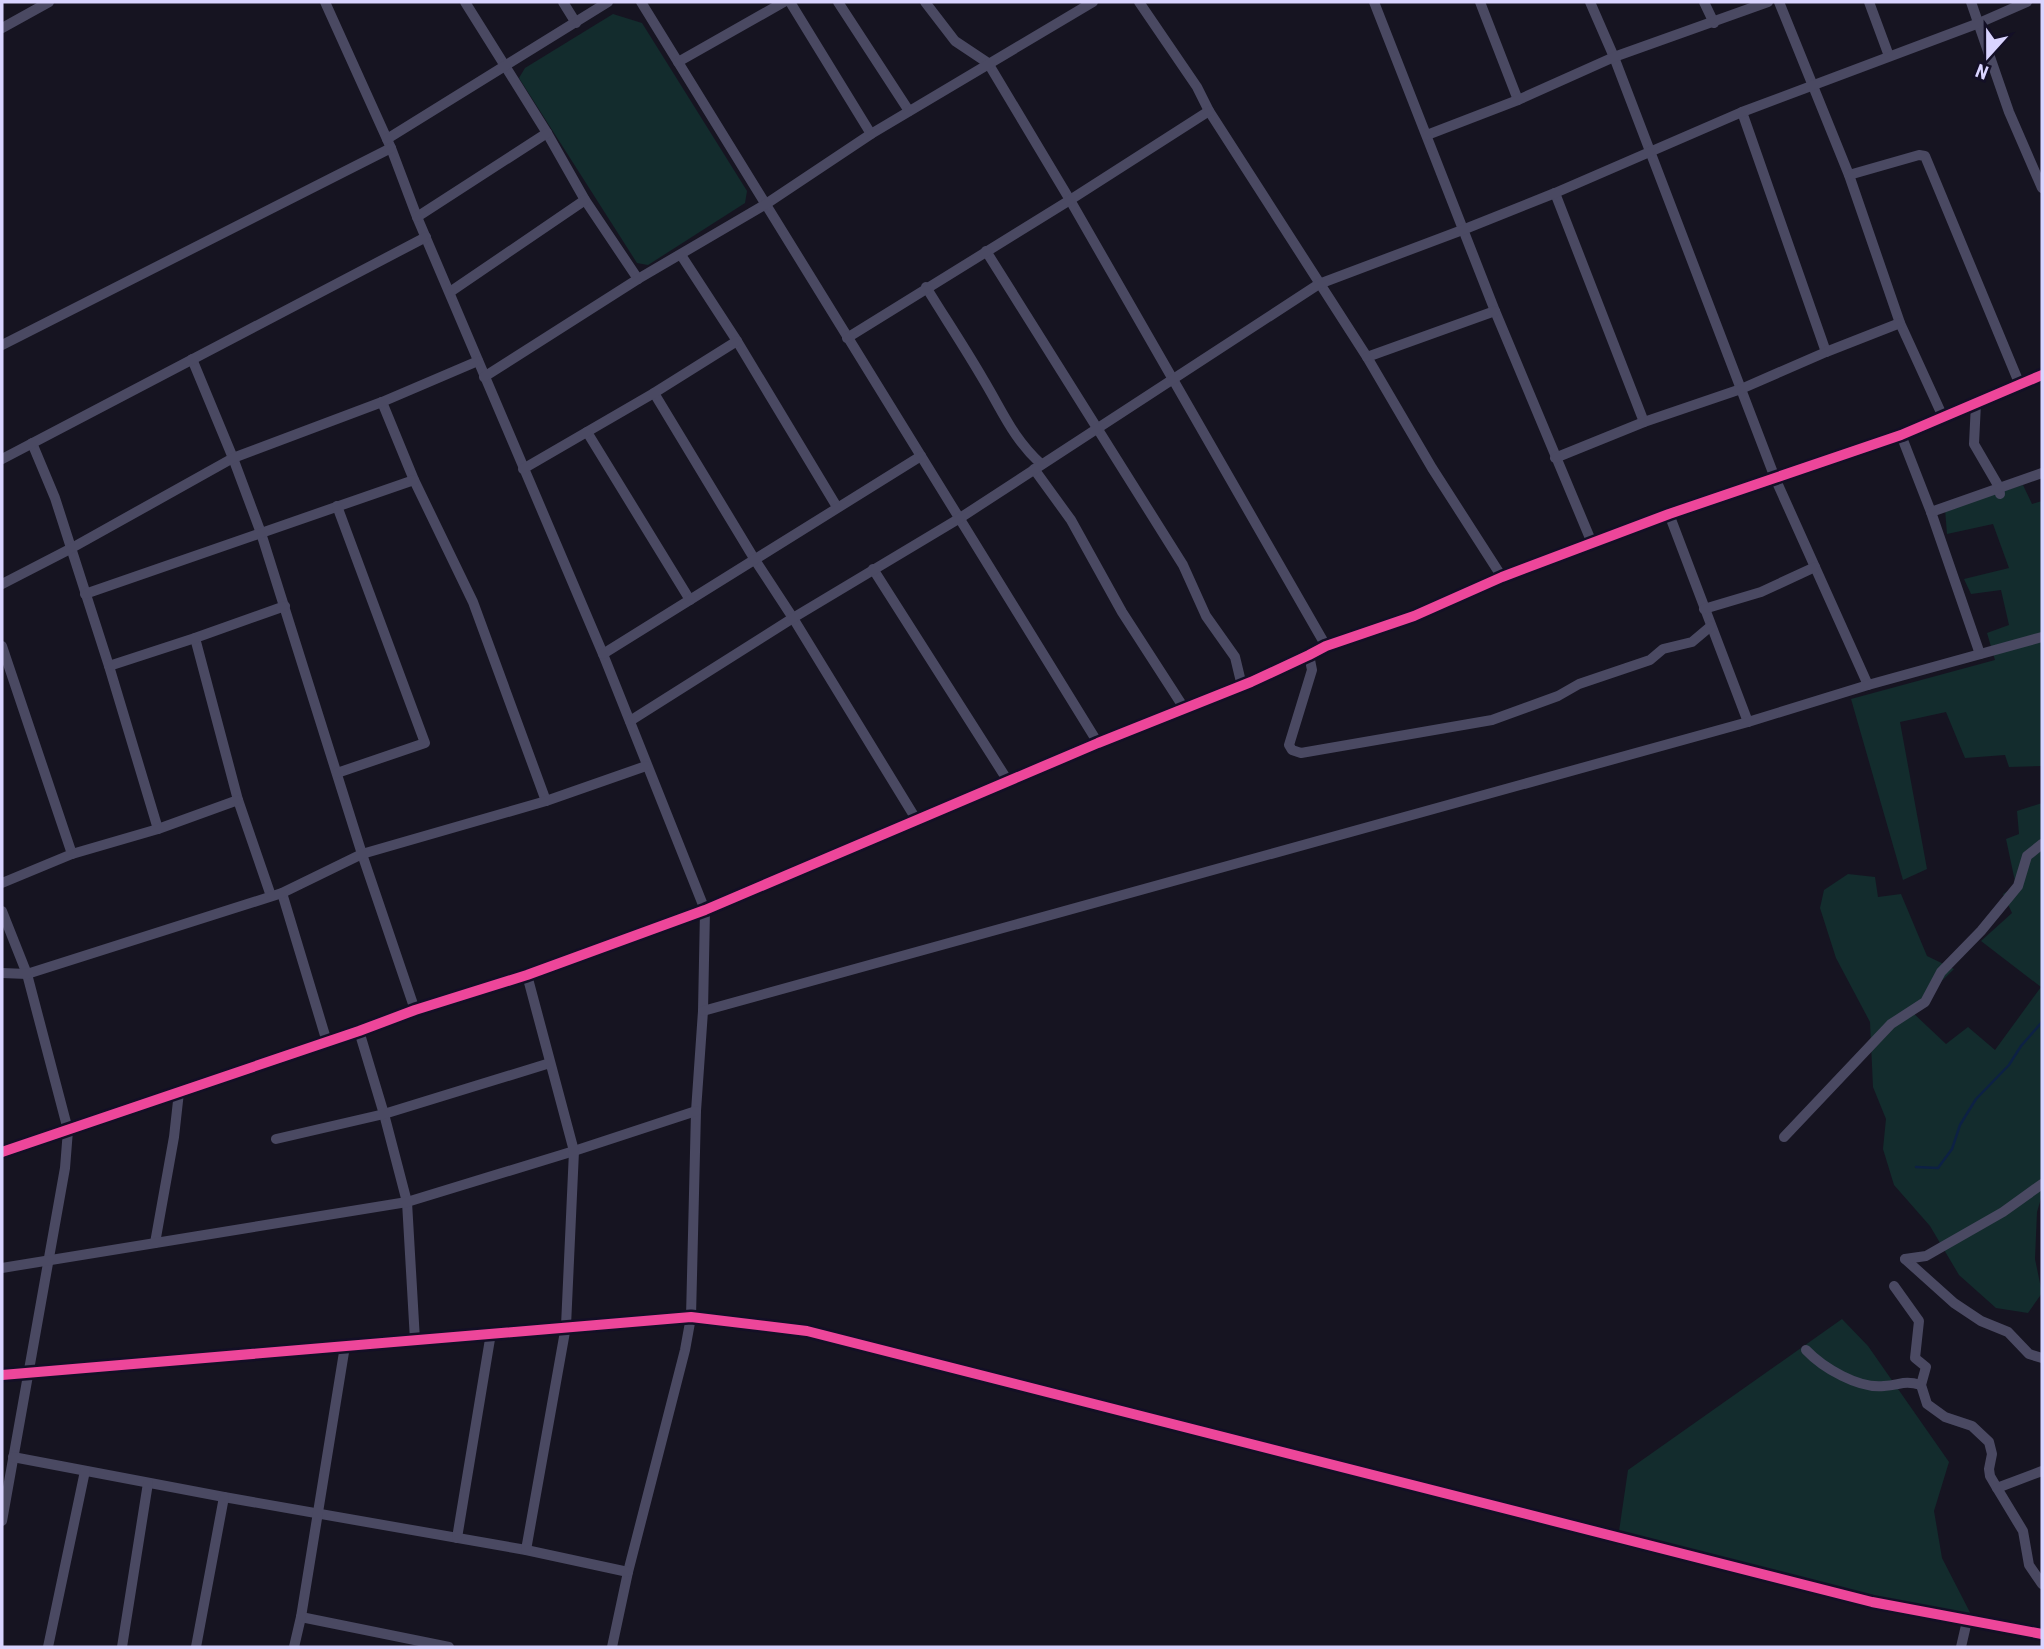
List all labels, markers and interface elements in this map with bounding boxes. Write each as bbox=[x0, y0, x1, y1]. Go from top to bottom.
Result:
north arrow bbox=[1953, 21, 2023, 91]
text: N bbox=[1973, 59, 1992, 84]

